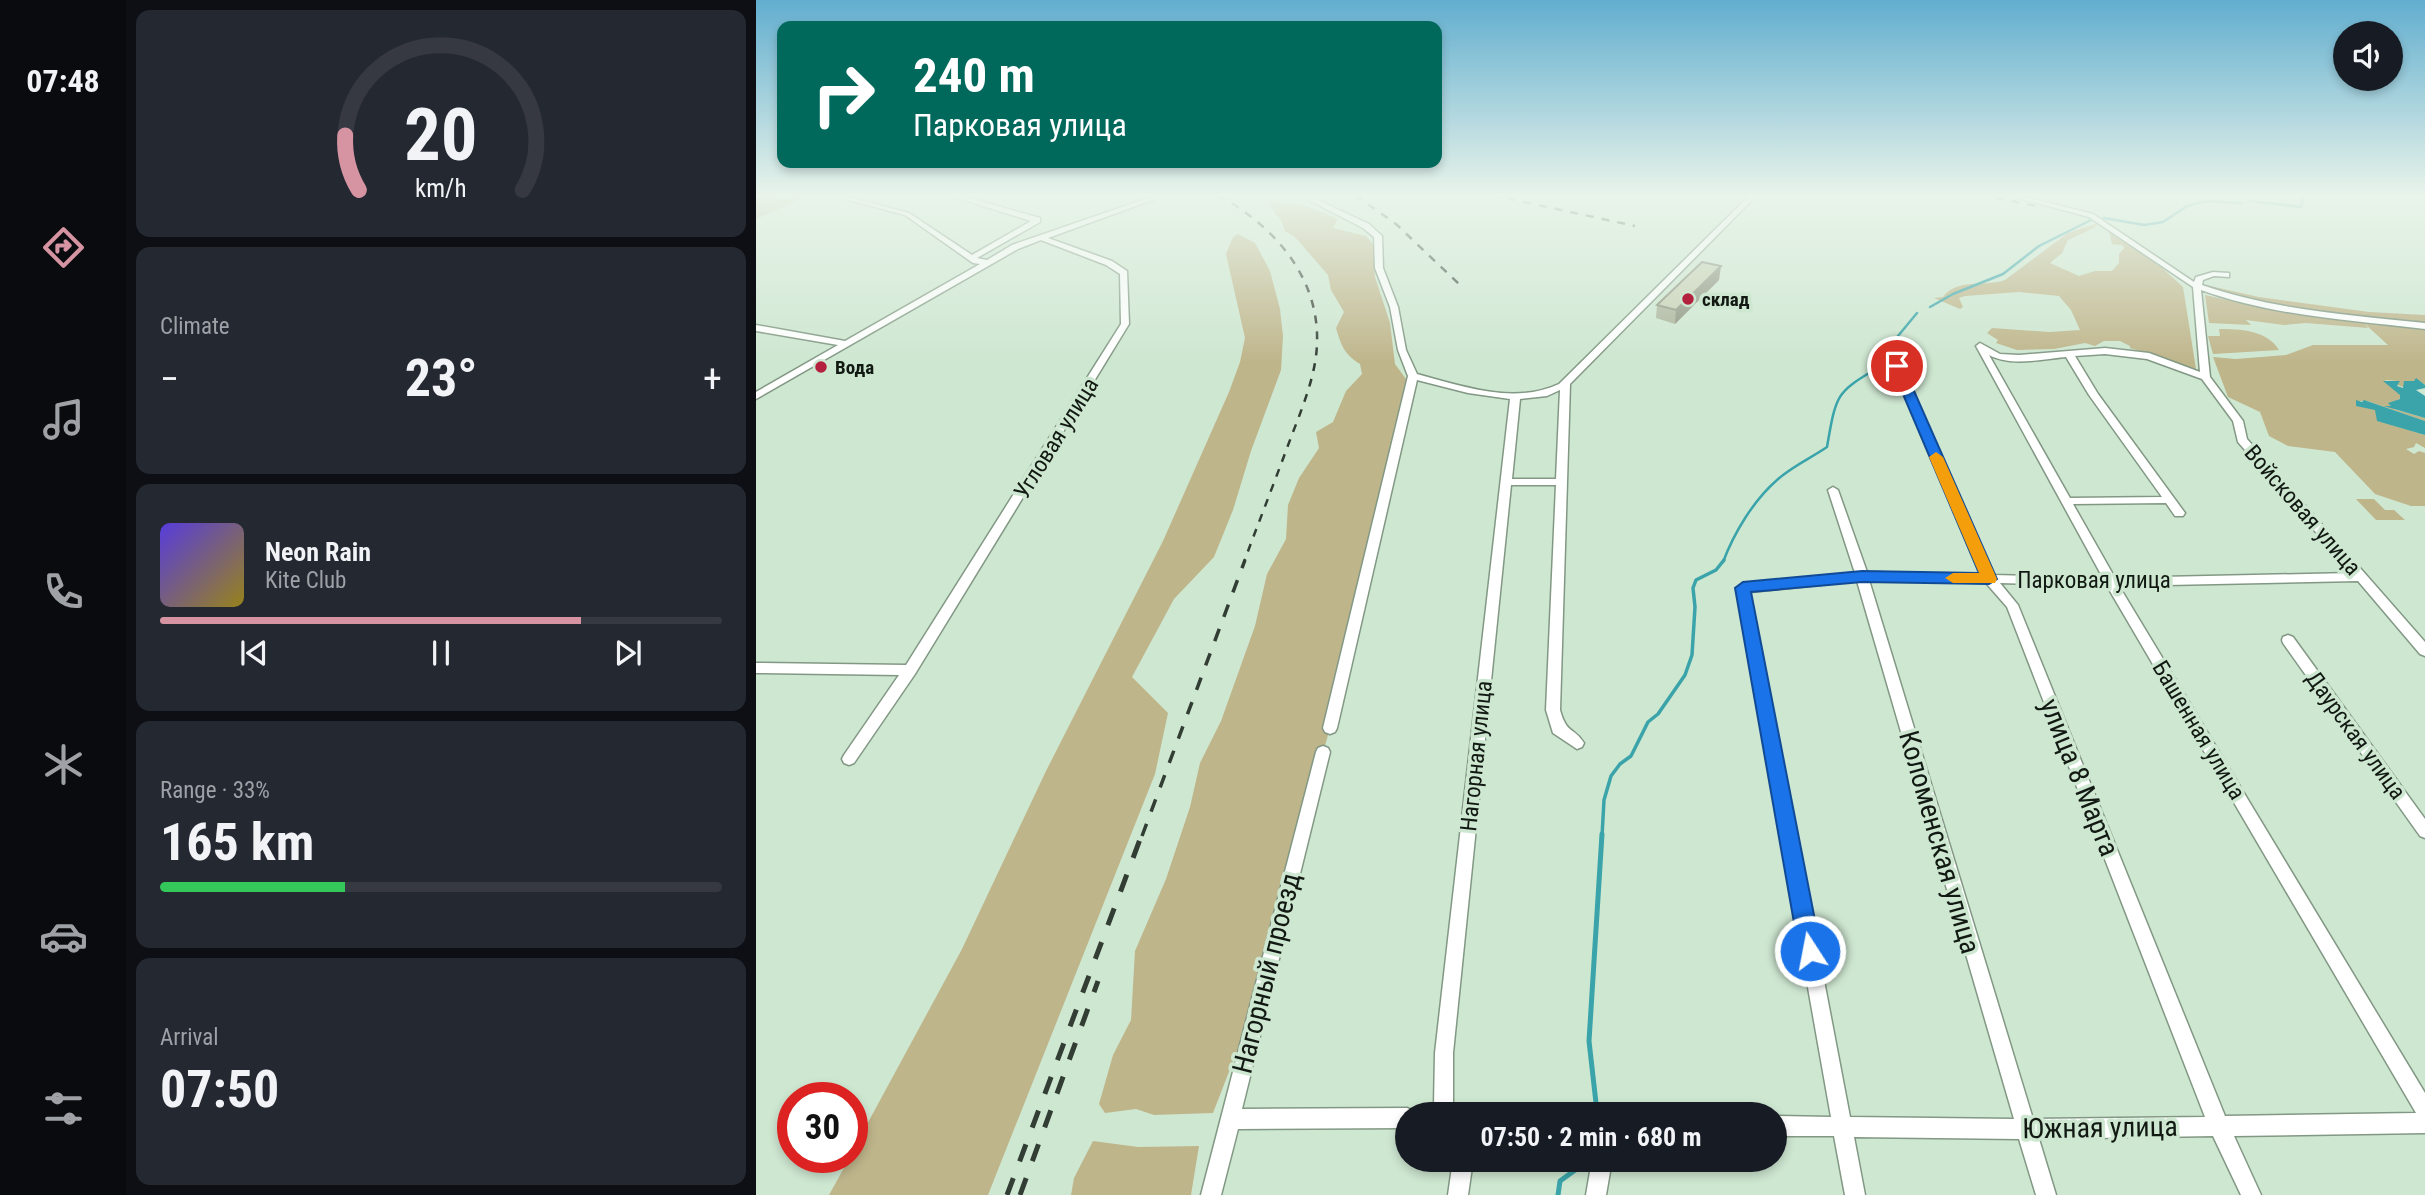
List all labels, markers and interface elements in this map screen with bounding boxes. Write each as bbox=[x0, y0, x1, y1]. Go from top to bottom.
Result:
map controls bbox=[2333, 21, 2403, 91]
button: sound bbox=[2333, 21, 2403, 91]
text: 240 m bbox=[913, 47, 1035, 104]
icon: right bbox=[798, 49, 889, 140]
text: 07:48 bbox=[26, 62, 100, 100]
text: 20 bbox=[404, 92, 478, 178]
text: Парковая улица bbox=[913, 106, 1127, 144]
text: km/h bbox=[415, 173, 467, 202]
icon: directions bbox=[39, 223, 88, 272]
place label: склад bbox=[1702, 288, 1750, 311]
marker: склад bbox=[1680, 291, 1696, 307]
text: Climate bbox=[160, 313, 230, 340]
pin bbox=[1867, 336, 1927, 396]
icon: arrive bbox=[1878, 347, 1916, 385]
text: 23° bbox=[405, 348, 477, 409]
place label: Вода bbox=[835, 356, 874, 379]
text: − bbox=[160, 357, 179, 401]
text: + bbox=[703, 357, 722, 401]
marker: Вода bbox=[813, 359, 829, 375]
street label: Угловая улица bbox=[1009, 373, 1104, 504]
icon: music bbox=[39, 395, 88, 444]
street label: Войсковая улица bbox=[2239, 440, 2366, 581]
text: Neon Rain bbox=[265, 537, 371, 567]
icon: phone bbox=[39, 567, 88, 616]
text: Kite Club bbox=[265, 567, 346, 594]
street label: Парковая улица bbox=[2017, 567, 2171, 594]
icon: previous bbox=[235, 634, 273, 672]
icon: pause bbox=[422, 634, 460, 672]
icon: next bbox=[609, 634, 647, 672]
street label: Башенная улица bbox=[2147, 656, 2251, 805]
street label: Даурская улица bbox=[2300, 666, 2411, 805]
street label: Нагорная улица bbox=[1455, 679, 1498, 833]
street label: улица 8 Марта bbox=[2033, 694, 2126, 861]
street label: Коломенская улица bbox=[1892, 727, 1987, 957]
icon: climate bbox=[39, 740, 88, 789]
text: Range · 33% bbox=[160, 777, 270, 804]
text: 165 km bbox=[160, 812, 314, 873]
street label: Нагорный проезд bbox=[1226, 869, 1307, 1077]
icon: car bbox=[39, 912, 88, 961]
position arrow bbox=[1773, 914, 1847, 988]
text: Arrival bbox=[160, 1024, 219, 1051]
text: 07:50 bbox=[160, 1059, 279, 1120]
speed limit sign: 30 bbox=[777, 1082, 868, 1173]
icon: filters bbox=[39, 1084, 88, 1133]
street label: Южная улица bbox=[2022, 1110, 2178, 1145]
text: 07:50 · 2 min · 680 m bbox=[1481, 1122, 1701, 1152]

